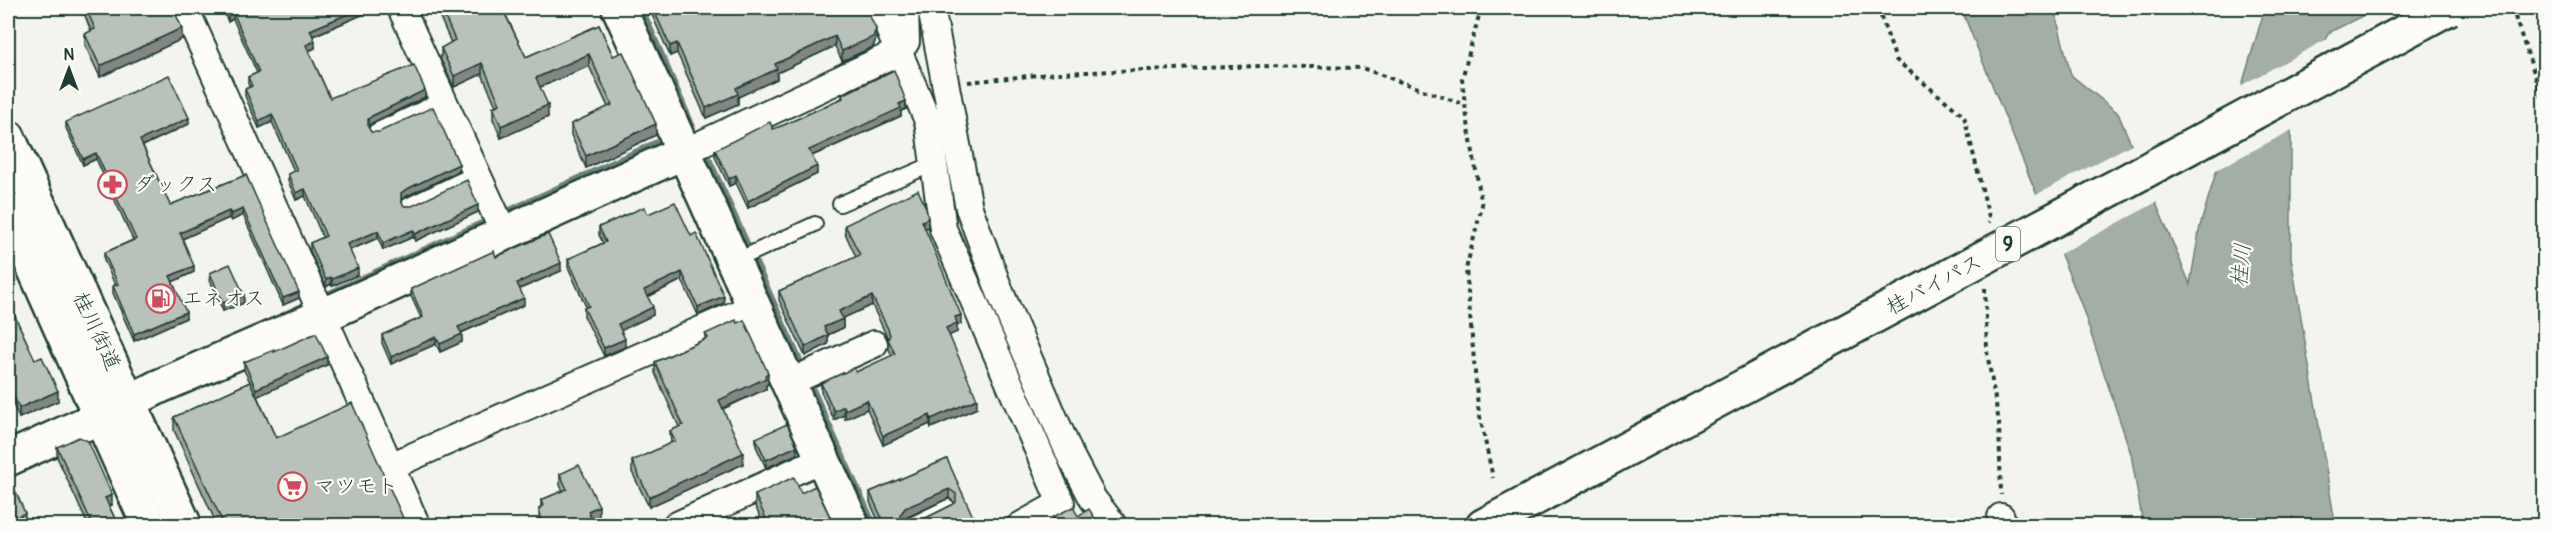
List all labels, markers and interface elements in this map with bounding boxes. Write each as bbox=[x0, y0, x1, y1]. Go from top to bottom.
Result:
north arrow bbox=[39, 39, 99, 99]
text: N bbox=[64, 45, 75, 65]
pharmacy icon: ダックス bbox=[97, 168, 129, 200]
place label: ダックス bbox=[134, 171, 218, 198]
road number: 9 bbox=[1996, 227, 2020, 261]
water label: 桂川 bbox=[2225, 242, 2257, 288]
street label: 桂バイパス bbox=[1882, 248, 1987, 321]
fuel station icon: エネオス bbox=[145, 282, 177, 314]
place label: エネオス bbox=[182, 285, 265, 312]
street label: 桂川街道 bbox=[67, 287, 127, 375]
supermarket icon: マツモト bbox=[277, 470, 309, 502]
place label: マツモト bbox=[314, 473, 398, 500]

